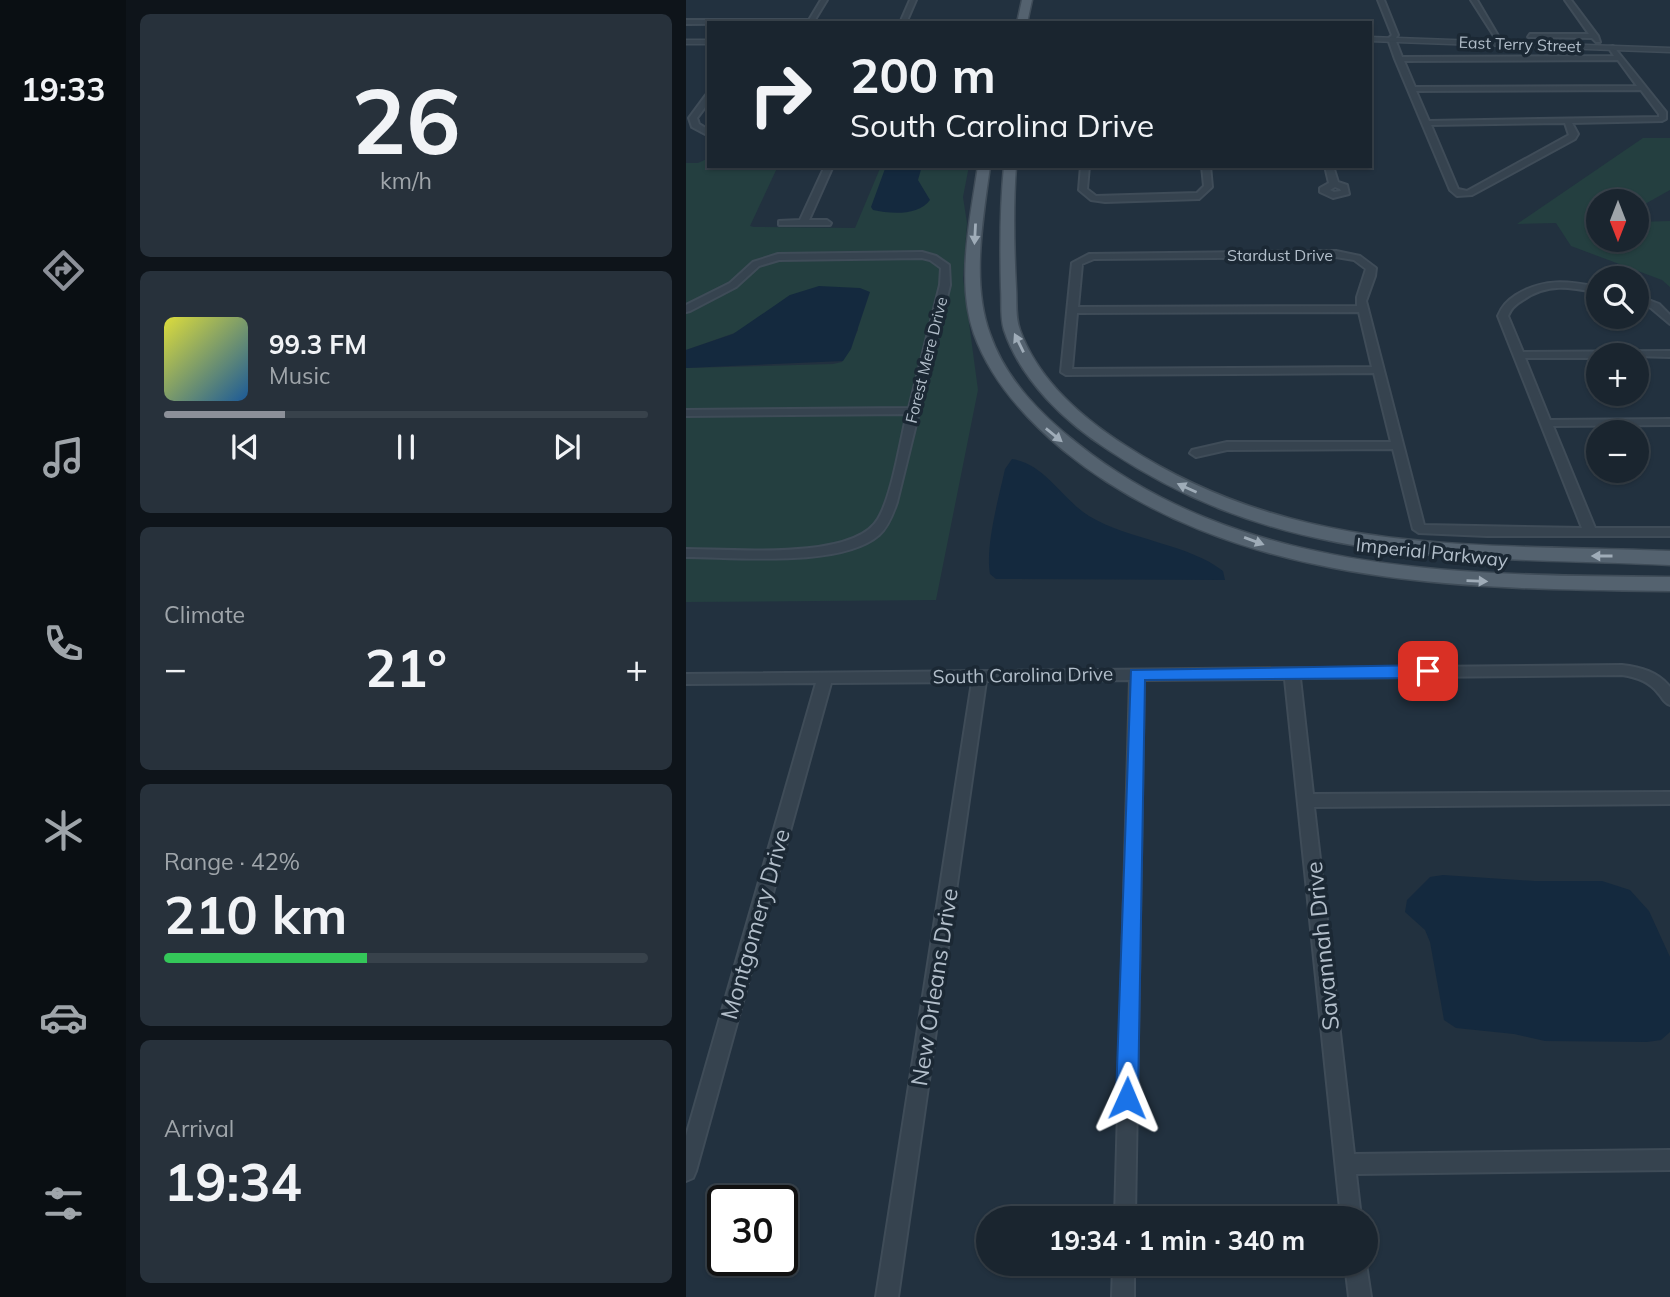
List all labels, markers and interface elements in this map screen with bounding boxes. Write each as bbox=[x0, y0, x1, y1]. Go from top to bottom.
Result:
street label: East Terry Street bbox=[1458, 32, 1582, 56]
text: 200 m bbox=[850, 44, 996, 105]
icon: right bbox=[735, 49, 826, 140]
text: 26 bbox=[351, 63, 461, 177]
text: 19:33 bbox=[21, 69, 105, 109]
text: South Carolina Drive bbox=[850, 105, 1154, 145]
text: km/h bbox=[380, 166, 432, 195]
north arrow bbox=[1586, 189, 1648, 252]
map controls bbox=[1586, 189, 1649, 483]
one-way arrow bbox=[969, 223, 980, 245]
street label: Stardust Drive bbox=[1227, 245, 1333, 265]
icon: directions bbox=[39, 246, 88, 295]
button: search bbox=[1586, 266, 1649, 329]
street label: Forest Mere Drive bbox=[901, 295, 951, 425]
text: 99.3 FM bbox=[269, 328, 367, 361]
one-way arrow bbox=[1013, 333, 1024, 353]
button: + bbox=[1586, 343, 1649, 406]
text: Music bbox=[269, 361, 330, 390]
button: − bbox=[1586, 420, 1649, 483]
icon: previous bbox=[226, 428, 264, 466]
icon: pause bbox=[387, 428, 425, 466]
icon: next bbox=[548, 428, 586, 466]
one-way arrow bbox=[1045, 428, 1063, 443]
icon: music bbox=[39, 433, 88, 482]
one-way arrow bbox=[1177, 482, 1198, 493]
street label: Imperial Parkway bbox=[1355, 532, 1509, 572]
one-way arrow bbox=[1244, 536, 1265, 547]
one-way arrow bbox=[1591, 550, 1613, 562]
one-way arrow bbox=[1467, 575, 1489, 586]
text: Climate bbox=[164, 600, 245, 629]
icon: phone bbox=[39, 619, 88, 668]
text: 21° bbox=[365, 635, 447, 700]
pin bbox=[1398, 641, 1458, 701]
text: − bbox=[164, 644, 187, 692]
text: + bbox=[625, 644, 648, 692]
icon: arrive bbox=[1409, 652, 1447, 690]
street label: South Carolina Drive bbox=[933, 661, 1113, 689]
icon: climate bbox=[39, 806, 88, 855]
street label: Montgomery Drive bbox=[714, 825, 796, 1023]
text: Range · 42% bbox=[164, 847, 300, 876]
street label: Savannah Drive bbox=[1299, 860, 1345, 1032]
text: 210 km bbox=[164, 882, 347, 947]
street label: New Orleans Drive bbox=[904, 886, 964, 1088]
icon: car bbox=[39, 993, 88, 1042]
position arrow bbox=[1090, 1061, 1164, 1135]
text: Arrival bbox=[164, 1114, 234, 1143]
text: 19:34 bbox=[164, 1149, 302, 1214]
icon: filters bbox=[39, 1179, 88, 1228]
speed limit sign: 30 bbox=[707, 1185, 798, 1276]
text: 19:34 · 1 min · 340 m bbox=[1049, 1224, 1305, 1257]

